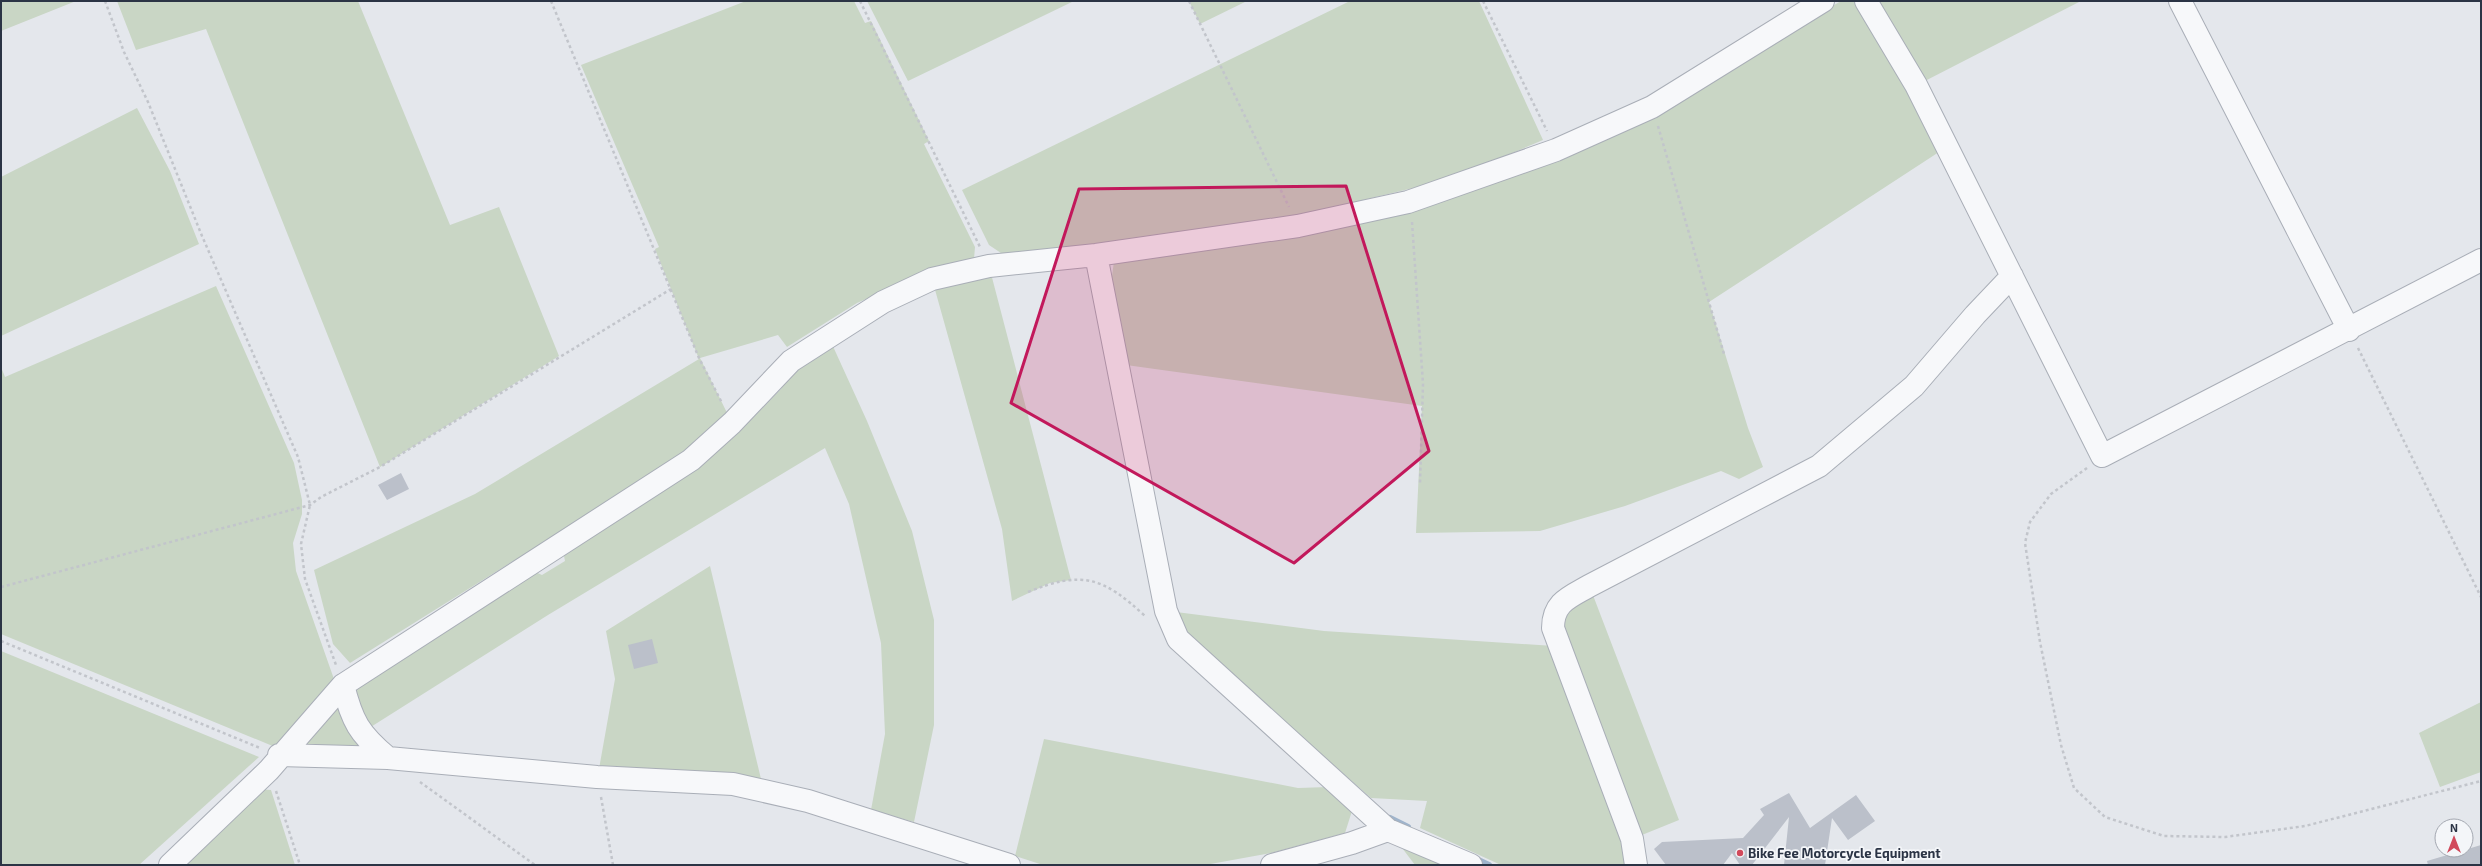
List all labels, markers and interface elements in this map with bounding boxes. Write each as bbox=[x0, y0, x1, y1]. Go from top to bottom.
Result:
north arrow bbox=[2434, 818, 2474, 858]
text: N bbox=[2450, 821, 2458, 834]
place label: Bike Fee Motorcycle Equipment bbox=[1748, 845, 1941, 861]
marker: Bike Fee Motorcycle Equipment bbox=[1735, 848, 1745, 858]

